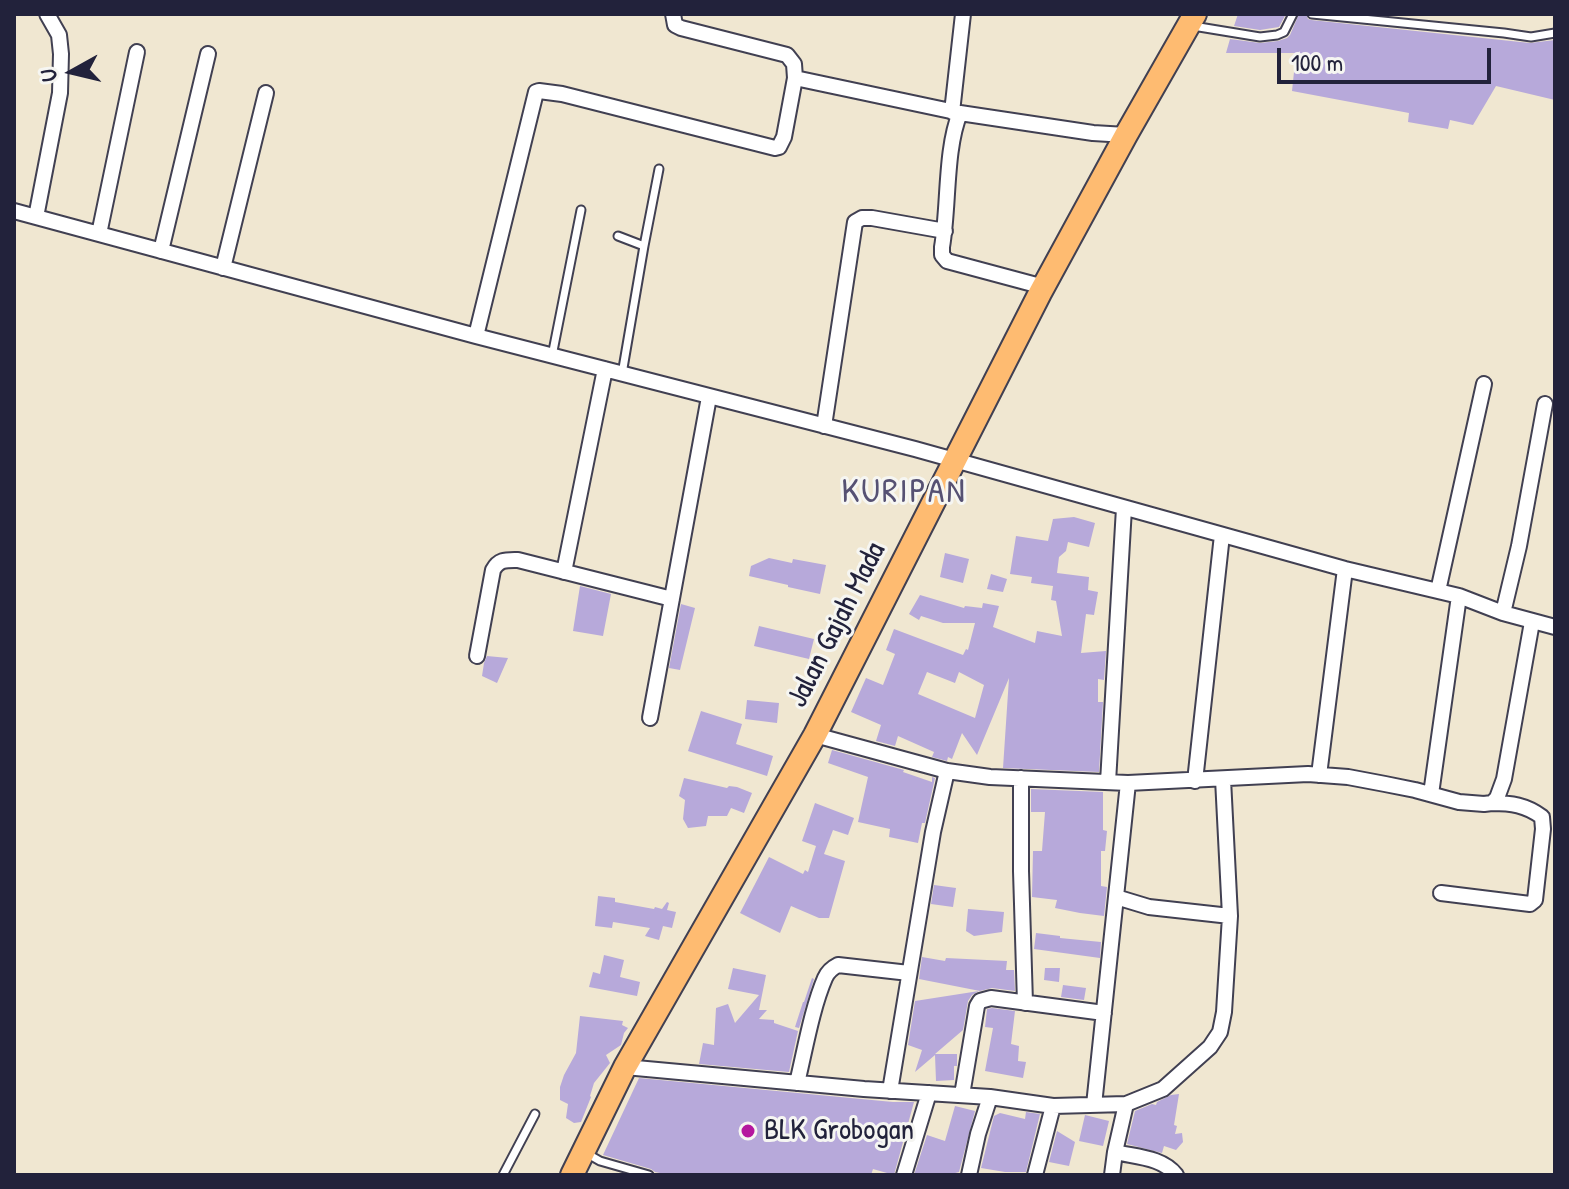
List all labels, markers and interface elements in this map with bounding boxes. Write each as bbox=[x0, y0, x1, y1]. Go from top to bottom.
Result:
north arrow bbox=[32, 32, 112, 112]
scale bar bbox=[1281, 32, 1495, 82]
text: 100 m bbox=[1291, 46, 1343, 78]
text: U bbox=[33, 67, 64, 83]
district label: KURIPAN bbox=[842, 473, 966, 513]
street label: Jalan Gajah Mada bbox=[780, 536, 894, 714]
place label: BLK Grobogan bbox=[764, 1113, 914, 1149]
marker: BLK Grobogan bbox=[739, 1122, 757, 1140]

